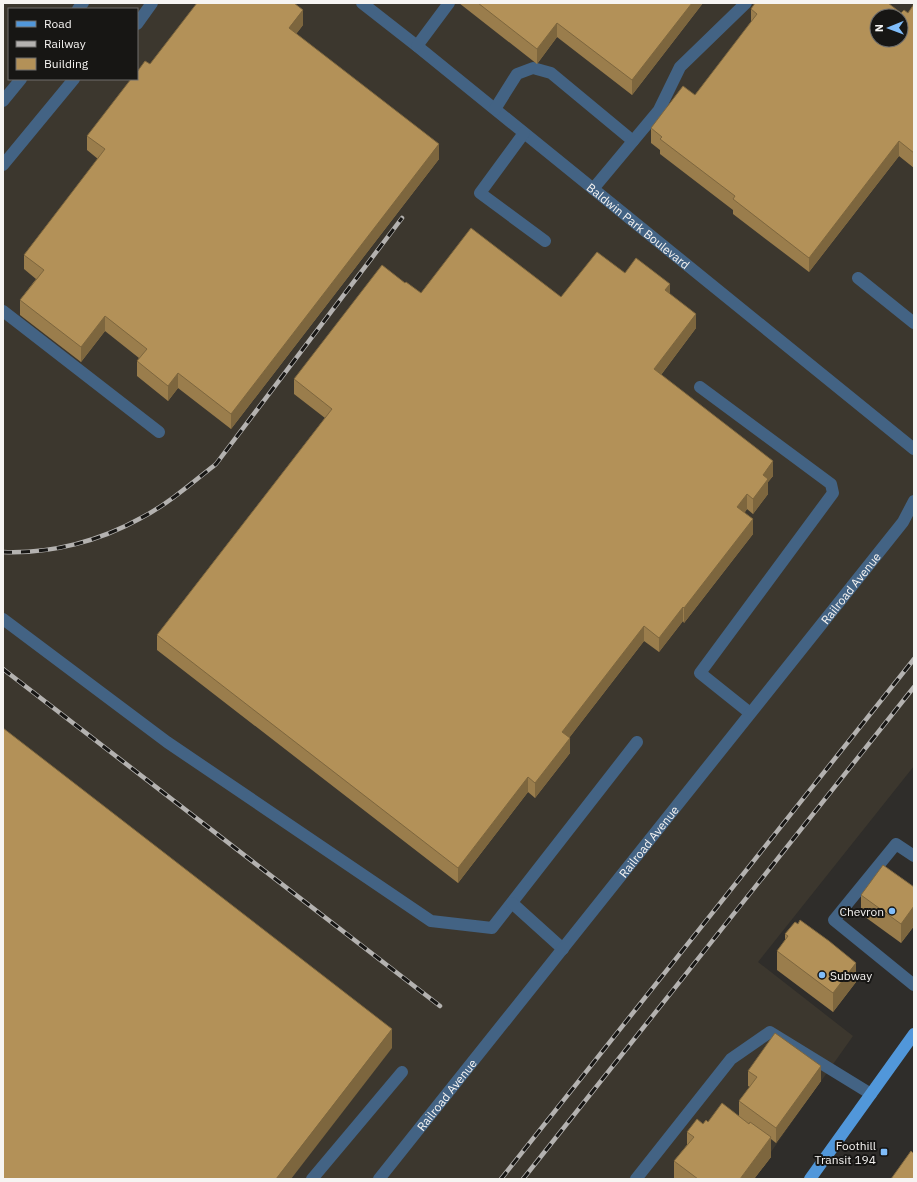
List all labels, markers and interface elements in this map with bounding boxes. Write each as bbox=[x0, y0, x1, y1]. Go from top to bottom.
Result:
legend bbox=[8, 8, 138, 80]
north arrow bbox=[869, 8, 909, 48]
text: Road bbox=[44, 16, 72, 31]
text: N bbox=[872, 24, 886, 32]
text: Railway bbox=[44, 36, 86, 51]
text: Building bbox=[44, 56, 89, 71]
street label: Baldwin Park Boulevard bbox=[584, 179, 693, 272]
street label: Railroad Avenue bbox=[817, 549, 884, 627]
street label: Railroad Avenue bbox=[615, 802, 682, 880]
place label: Chevron bbox=[839, 904, 884, 919]
marker: Chevron bbox=[887, 906, 897, 916]
place label: Subway bbox=[830, 968, 872, 983]
marker: Subway bbox=[817, 970, 827, 980]
street label: Railroad Avenue bbox=[413, 1055, 480, 1134]
place label: Foothill Transit 194 bbox=[815, 1138, 876, 1167]
marker: Foothill Transit 194 bbox=[879, 1147, 889, 1157]

